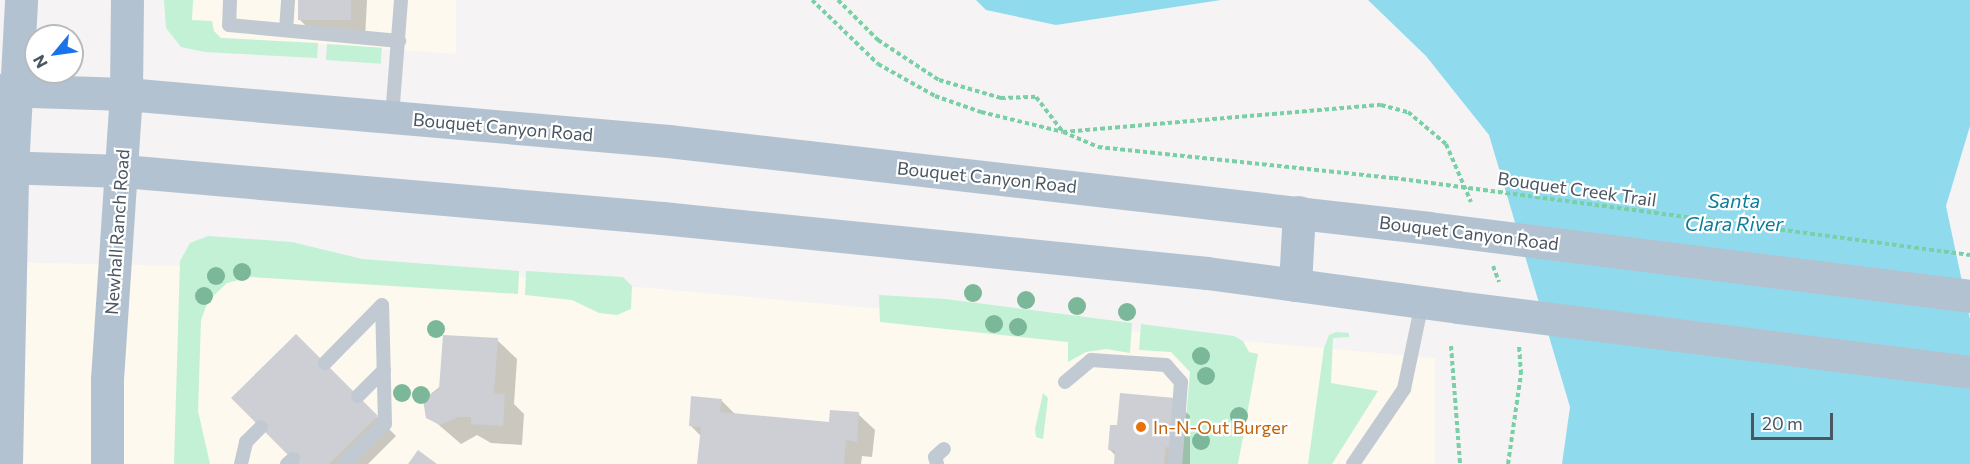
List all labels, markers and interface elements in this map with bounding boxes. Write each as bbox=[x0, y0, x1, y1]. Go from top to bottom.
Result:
north arrow bbox=[24, 24, 84, 84]
text: N bbox=[28, 52, 51, 72]
street label: Bouquet Canyon Road bbox=[412, 108, 594, 146]
street label: Newhall Ranch Road bbox=[100, 148, 134, 316]
street label: Bouquet Canyon Road bbox=[896, 157, 1078, 197]
street label: Bouquet Creek Trail bbox=[1496, 167, 1658, 211]
water label: Santa Clara River bbox=[1685, 189, 1783, 236]
street label: Bouquet Canyon Road bbox=[1378, 211, 1560, 255]
scale bar bbox=[1754, 401, 1836, 439]
text: 20 m bbox=[1762, 412, 1803, 434]
place label: In-N-Out Burger bbox=[1153, 416, 1288, 438]
marker: In-N-Out Burger bbox=[1134, 420, 1148, 434]

